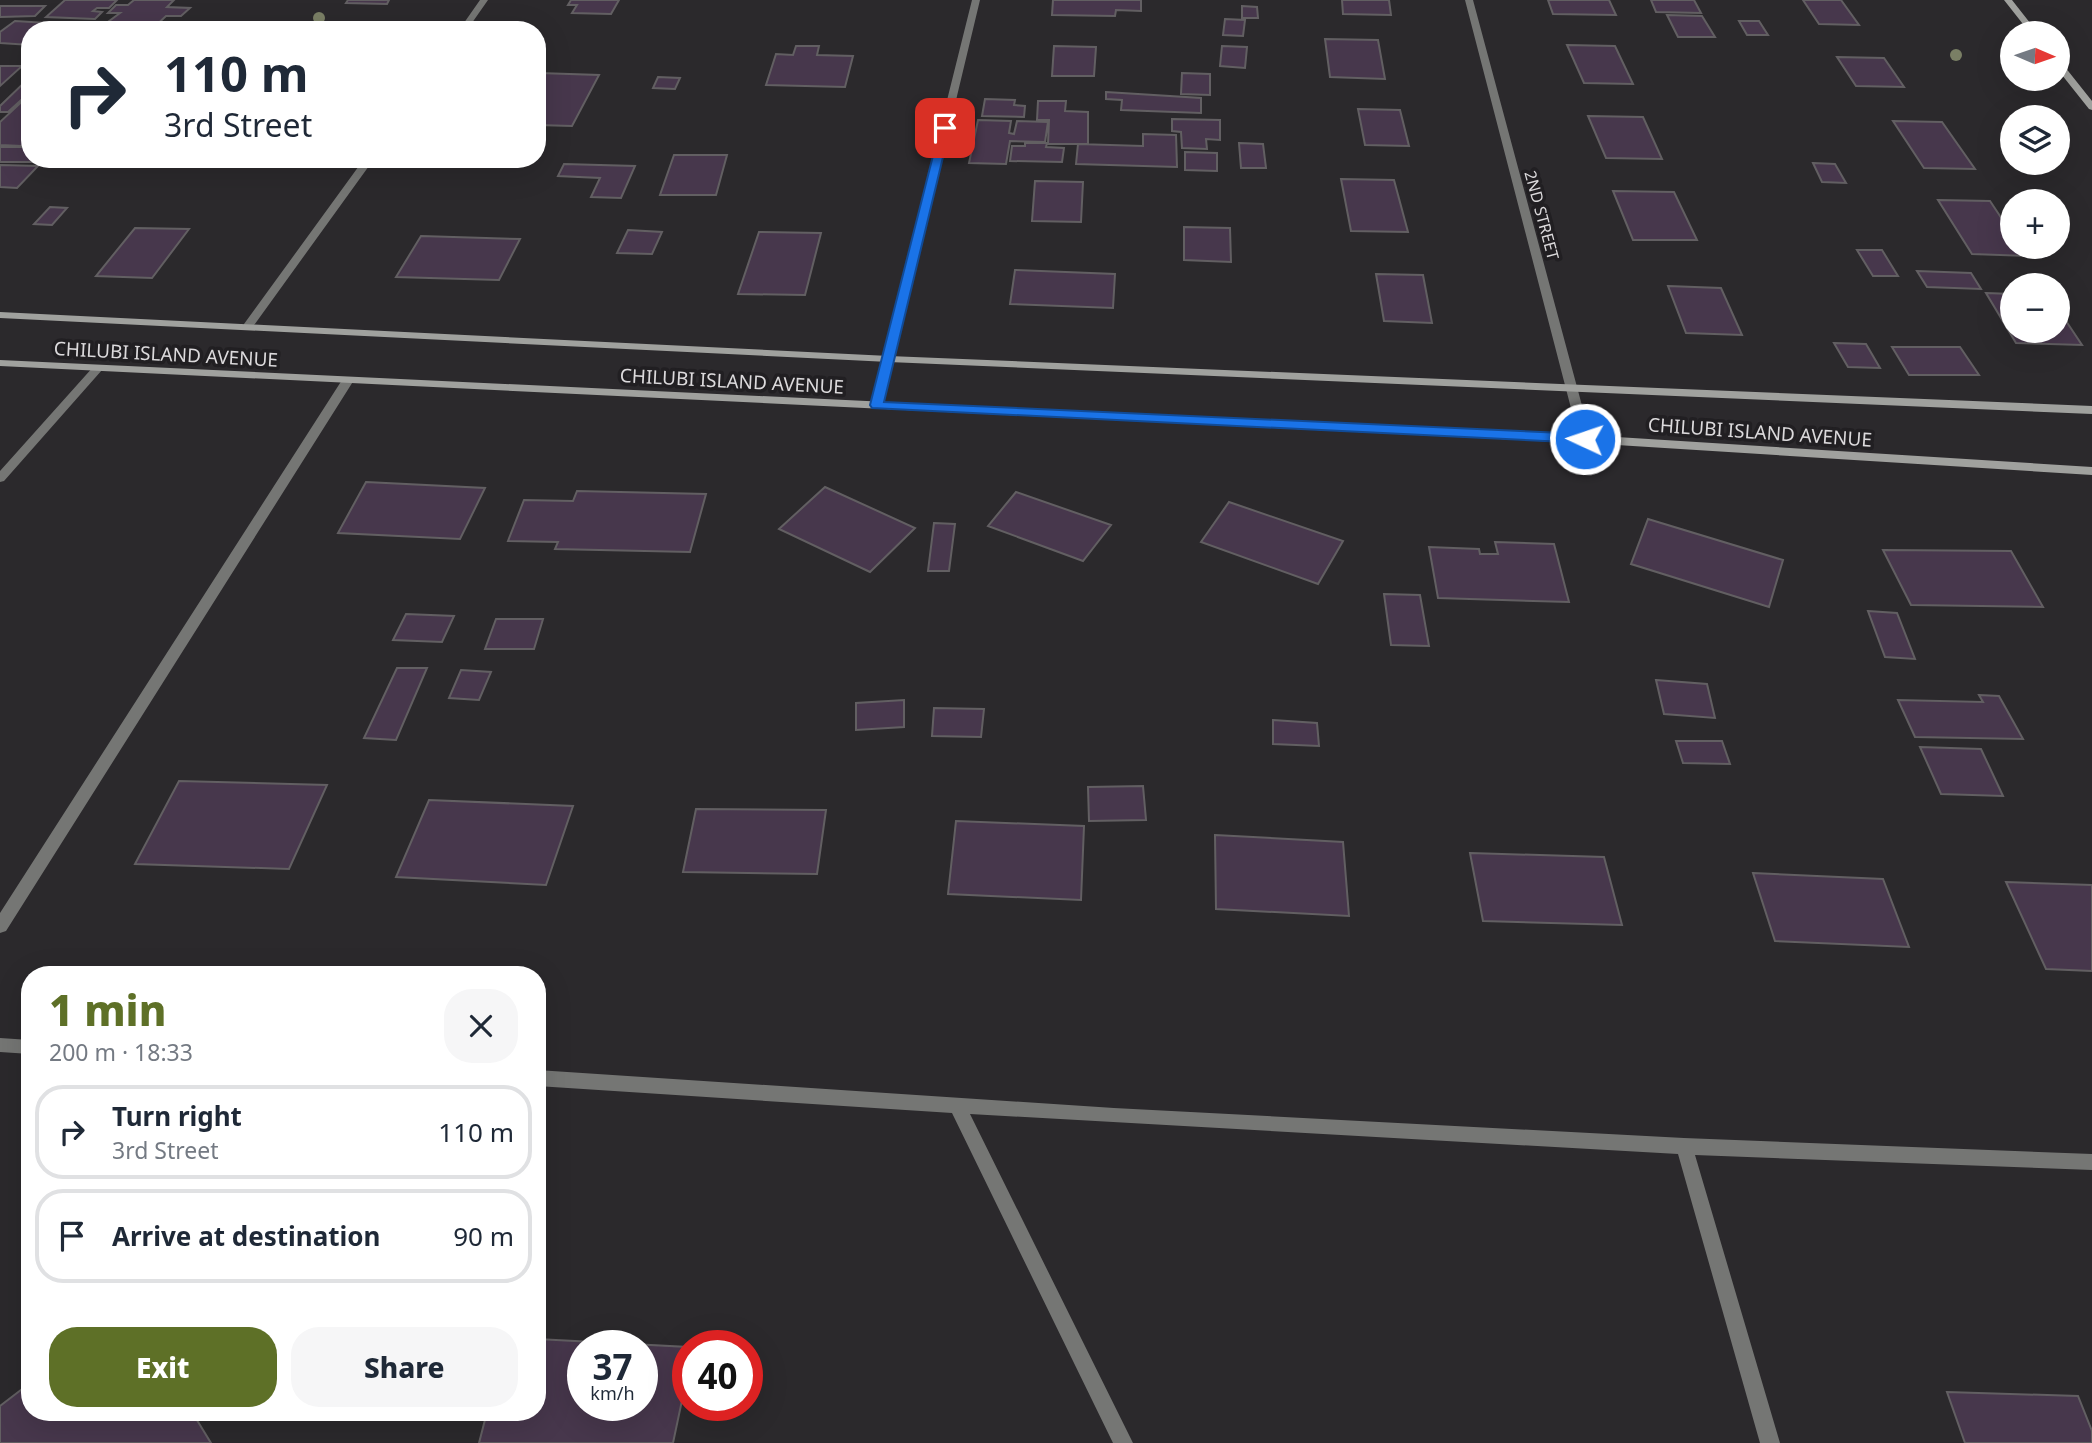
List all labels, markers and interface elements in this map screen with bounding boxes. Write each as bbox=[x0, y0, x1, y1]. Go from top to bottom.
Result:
north arrow bbox=[2000, 21, 2070, 91]
map controls bbox=[2000, 21, 2070, 343]
text: 110 m bbox=[164, 40, 309, 106]
icon: right bbox=[49, 49, 140, 140]
pin bbox=[915, 98, 975, 158]
text: 3rd Street bbox=[164, 103, 312, 146]
button: layers bbox=[2000, 105, 2070, 175]
icon: arrive bbox=[926, 109, 964, 147]
street label: 2ND STREET bbox=[1520, 168, 1564, 262]
button: + bbox=[2000, 189, 2070, 259]
button: − bbox=[2000, 273, 2070, 343]
street label: CHILUBI ISLAND AVENUE bbox=[53, 335, 279, 373]
street label: CHILUBI ISLAND AVENUE bbox=[619, 362, 845, 400]
position arrow bbox=[1548, 402, 1622, 476]
street label: CHILUBI ISLAND AVENUE bbox=[1647, 411, 1873, 453]
text: 1 min bbox=[49, 981, 166, 1038]
button: close bbox=[444, 989, 518, 1063]
text: 200 m · 18:33 bbox=[49, 1036, 193, 1068]
text: Turn right bbox=[112, 1098, 242, 1134]
icon: right bbox=[53, 1113, 91, 1151]
text: 110 m bbox=[438, 1114, 514, 1150]
text: 3rd Street bbox=[112, 1134, 219, 1166]
icon: arrive bbox=[53, 1217, 91, 1255]
text: Arrive at destination bbox=[112, 1218, 381, 1254]
text: 90 m bbox=[453, 1218, 514, 1254]
button: Exit bbox=[49, 1327, 277, 1407]
button: Share bbox=[291, 1327, 518, 1407]
speed limit sign: 40 bbox=[672, 1330, 763, 1421]
text: 37 bbox=[592, 1343, 633, 1390]
text: km/h bbox=[590, 1381, 635, 1405]

